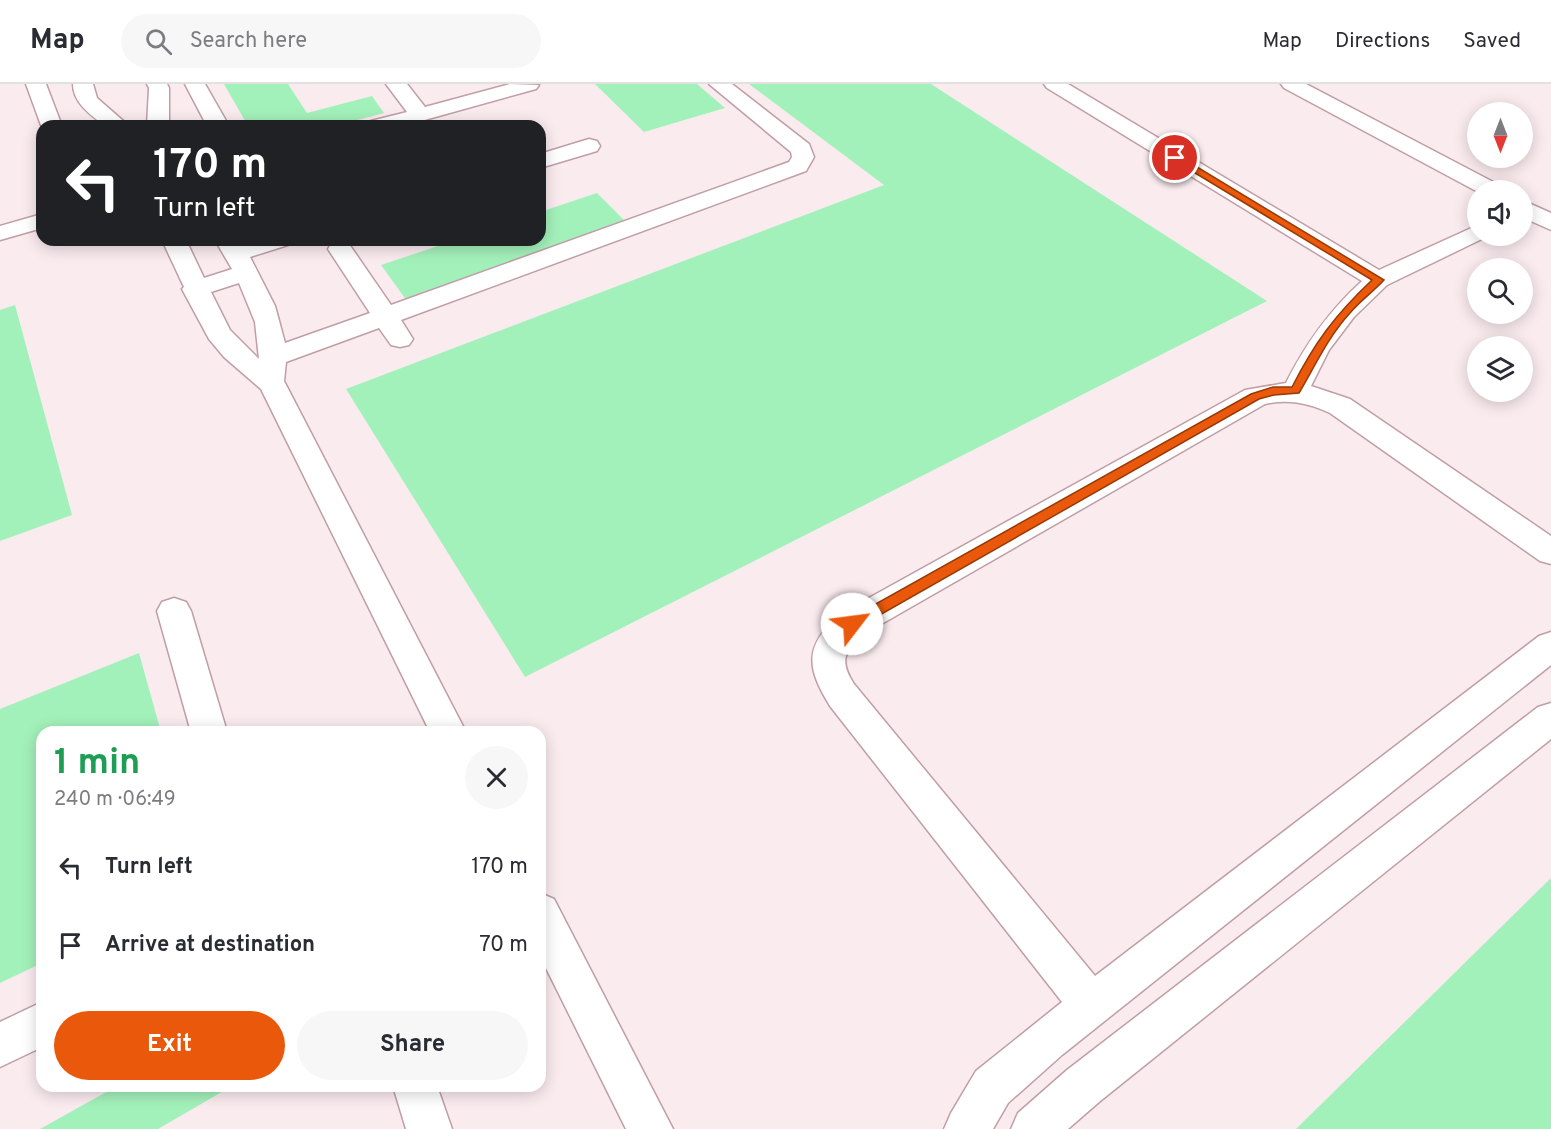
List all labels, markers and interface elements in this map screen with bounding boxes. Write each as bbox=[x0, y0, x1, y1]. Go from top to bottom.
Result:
search box bbox=[121, 14, 541, 68]
text: Map bbox=[30, 23, 85, 59]
icon: search bbox=[142, 25, 175, 58]
text: Search here bbox=[190, 28, 307, 55]
text: Map bbox=[1262, 28, 1302, 55]
text: Directions bbox=[1335, 28, 1430, 55]
text: Saved bbox=[1463, 28, 1521, 55]
north arrow bbox=[1467, 102, 1533, 168]
map controls bbox=[1467, 102, 1533, 402]
pin bbox=[1149, 132, 1200, 183]
text: 170 m bbox=[153, 140, 267, 193]
icon: arrive bbox=[1158, 141, 1191, 174]
icon: left bbox=[54, 144, 132, 222]
button: sound bbox=[1467, 180, 1533, 246]
text: Turn left bbox=[153, 192, 255, 226]
button: search bbox=[1467, 258, 1533, 324]
button: layers bbox=[1467, 336, 1533, 402]
position arrow bbox=[820, 592, 884, 656]
text: 1 min bbox=[54, 741, 140, 787]
button: close bbox=[465, 746, 528, 809]
text: 240 m · 06:49 bbox=[54, 787, 176, 813]
icon: left bbox=[54, 851, 87, 884]
text: Turn left bbox=[105, 854, 193, 881]
text: 170 m bbox=[471, 854, 528, 881]
icon: arrive bbox=[54, 929, 87, 962]
text: Arrive at destination bbox=[105, 932, 315, 959]
text: 70 m bbox=[479, 932, 528, 959]
button: Exit bbox=[54, 1011, 285, 1080]
button: Share bbox=[297, 1011, 528, 1080]

